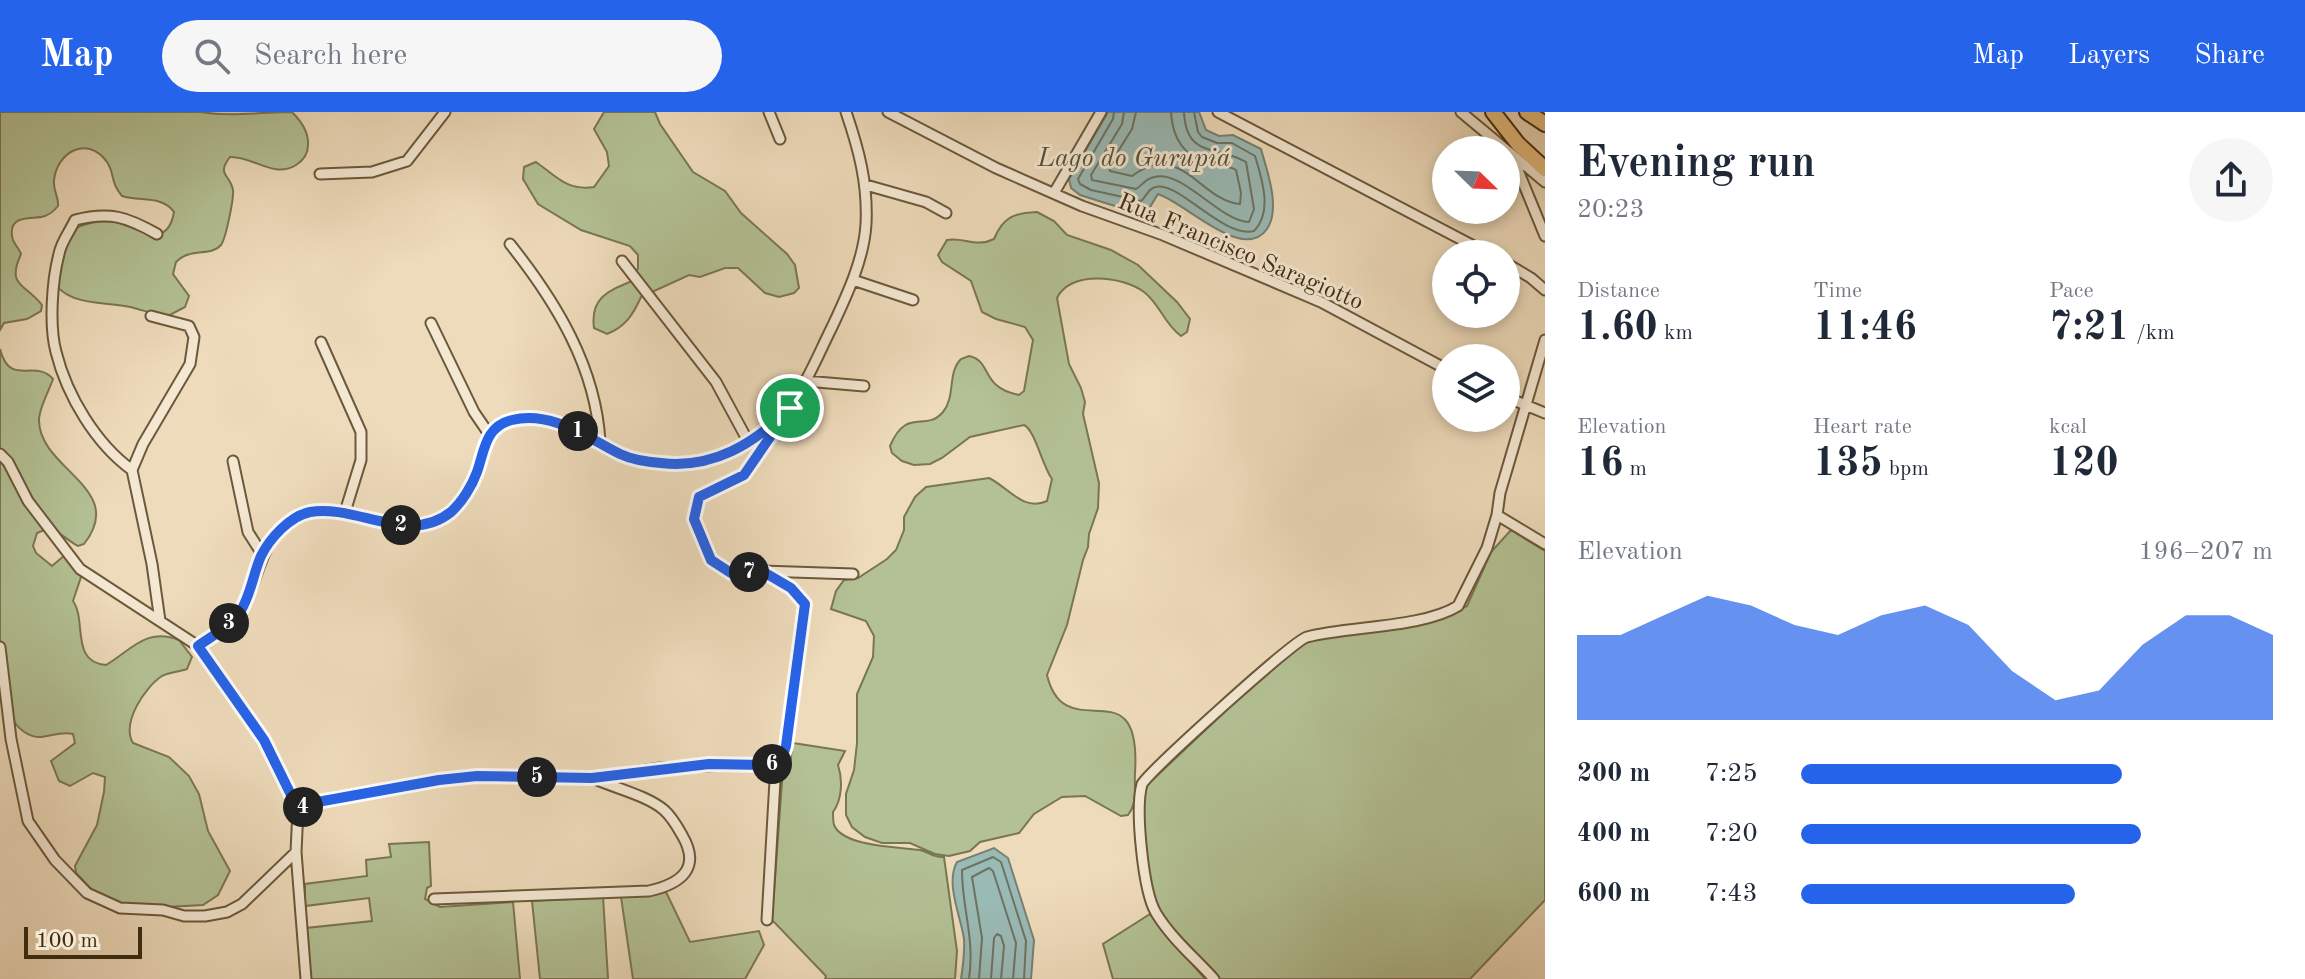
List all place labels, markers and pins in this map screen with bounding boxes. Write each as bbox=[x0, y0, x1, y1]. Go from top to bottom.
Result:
pin bbox=[756, 374, 824, 442]
pin: 1 bbox=[558, 411, 598, 451]
pin: 2 bbox=[381, 505, 421, 545]
pin: 7 bbox=[729, 552, 769, 592]
pin: 3 bbox=[209, 603, 249, 643]
pin: 6 bbox=[752, 744, 792, 784]
pin: 5 bbox=[517, 757, 557, 797]
pin: 4 bbox=[283, 787, 323, 827]

